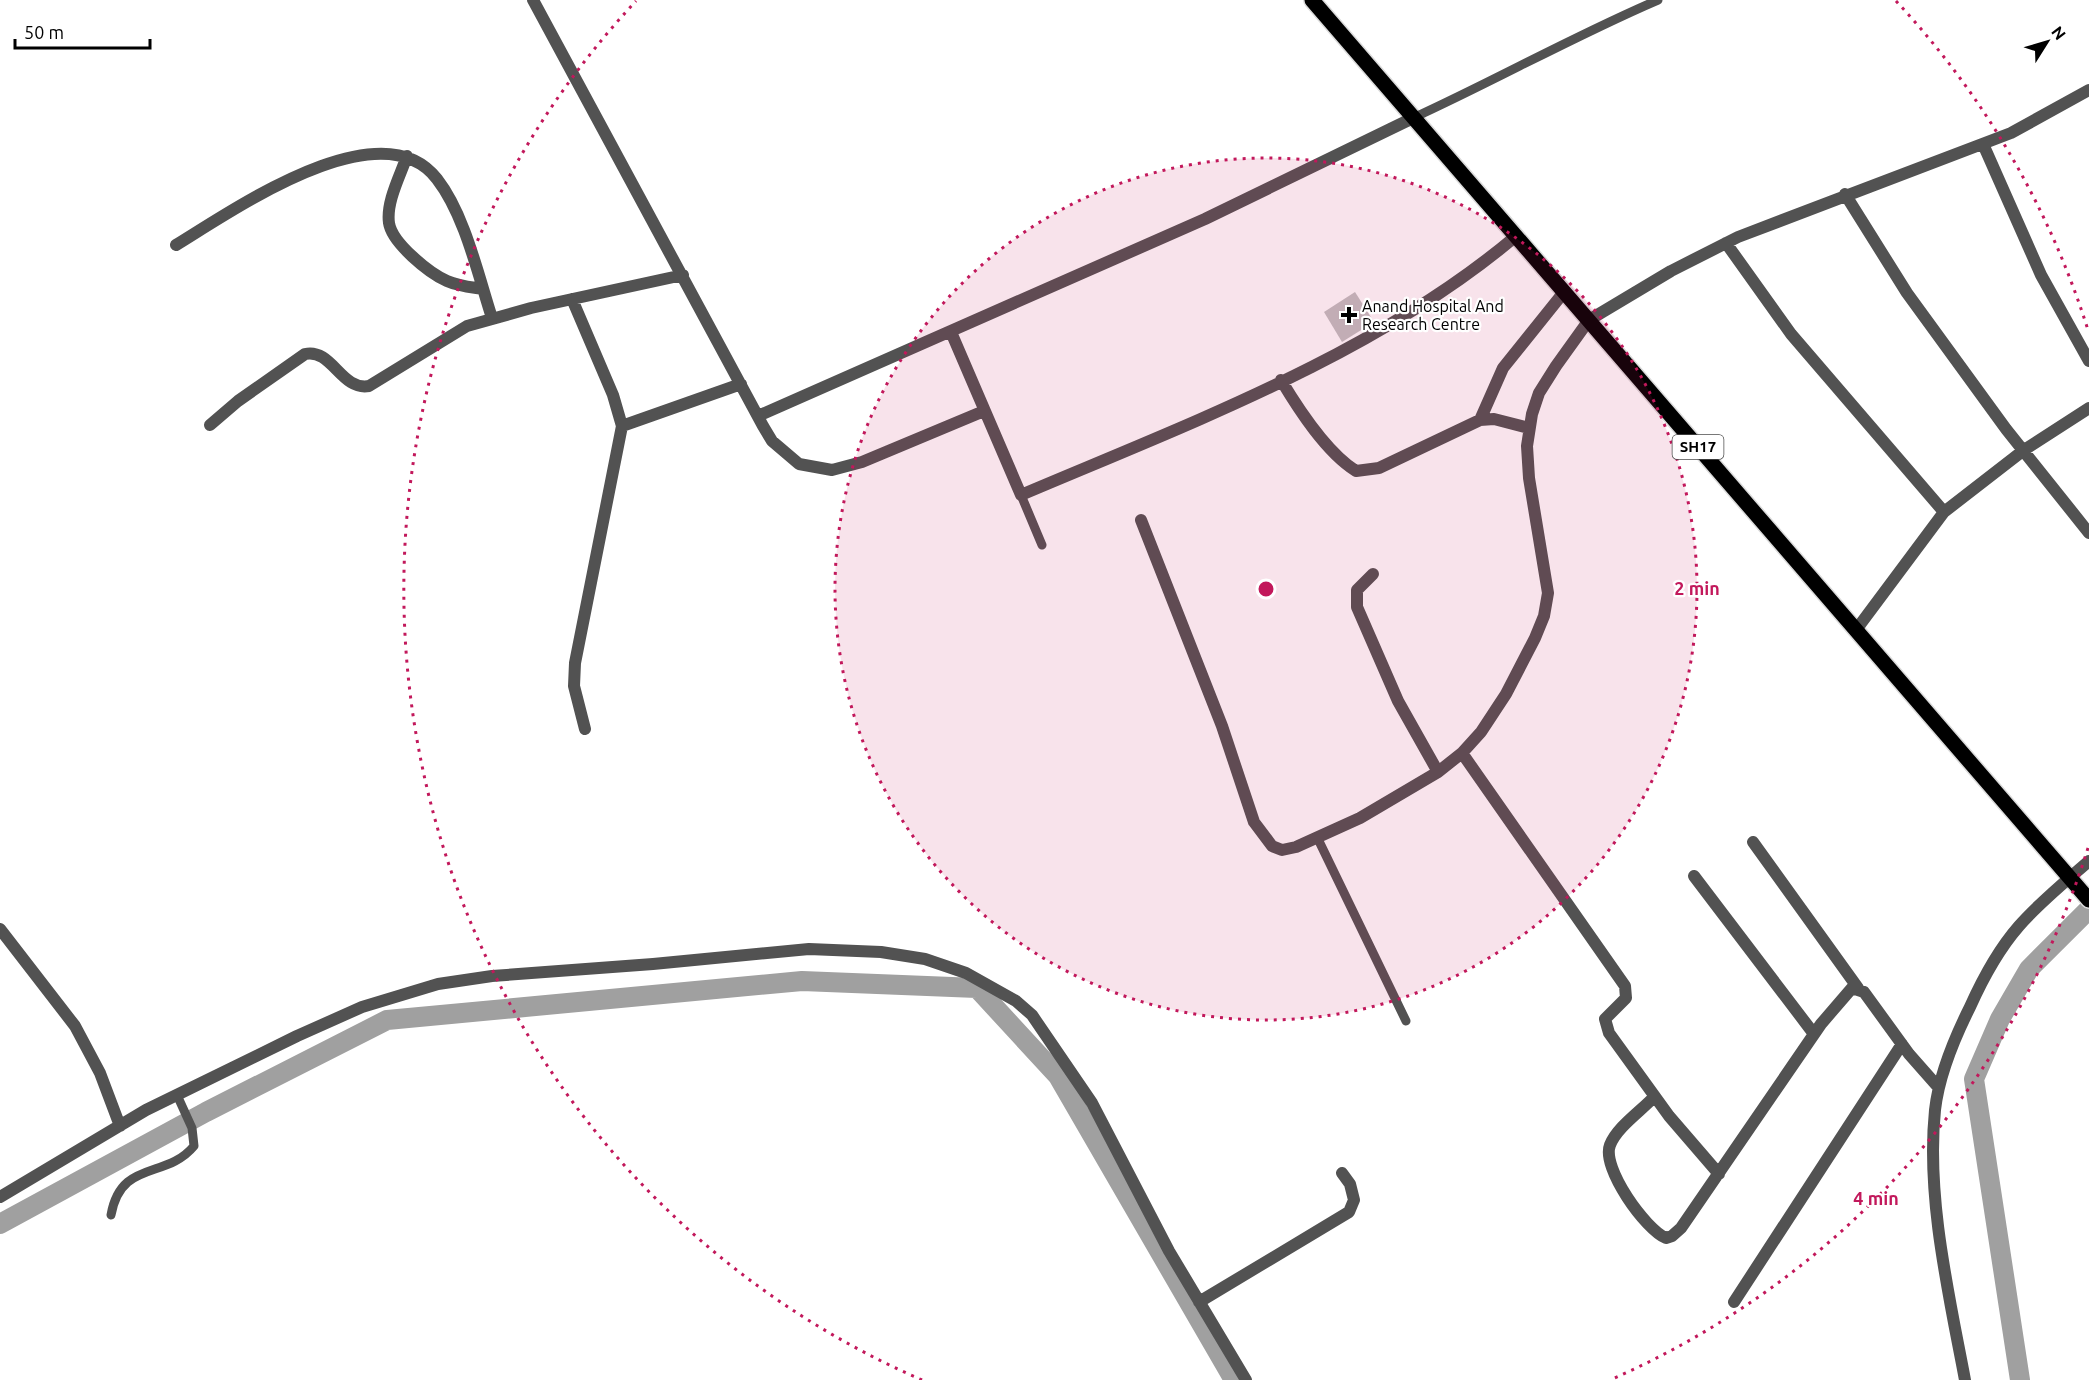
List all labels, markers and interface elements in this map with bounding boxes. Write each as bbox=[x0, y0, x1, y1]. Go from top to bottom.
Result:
scale bar bbox=[15, 12, 150, 50]
north arrow bbox=[2017, 12, 2077, 72]
text: 50 m bbox=[24, 22, 64, 42]
text: N bbox=[2048, 23, 2070, 43]
place label: Anand Hospital And Research Centre bbox=[1362, 297, 1504, 333]
marker: Anand Hospital And Research Centre bbox=[1340, 306, 1358, 324]
road number: SH17 bbox=[1672, 435, 1724, 459]
text: 2 min bbox=[1674, 578, 1720, 598]
centre of rings bbox=[1256, 579, 1276, 599]
text: 4 min bbox=[1853, 1188, 1899, 1208]

